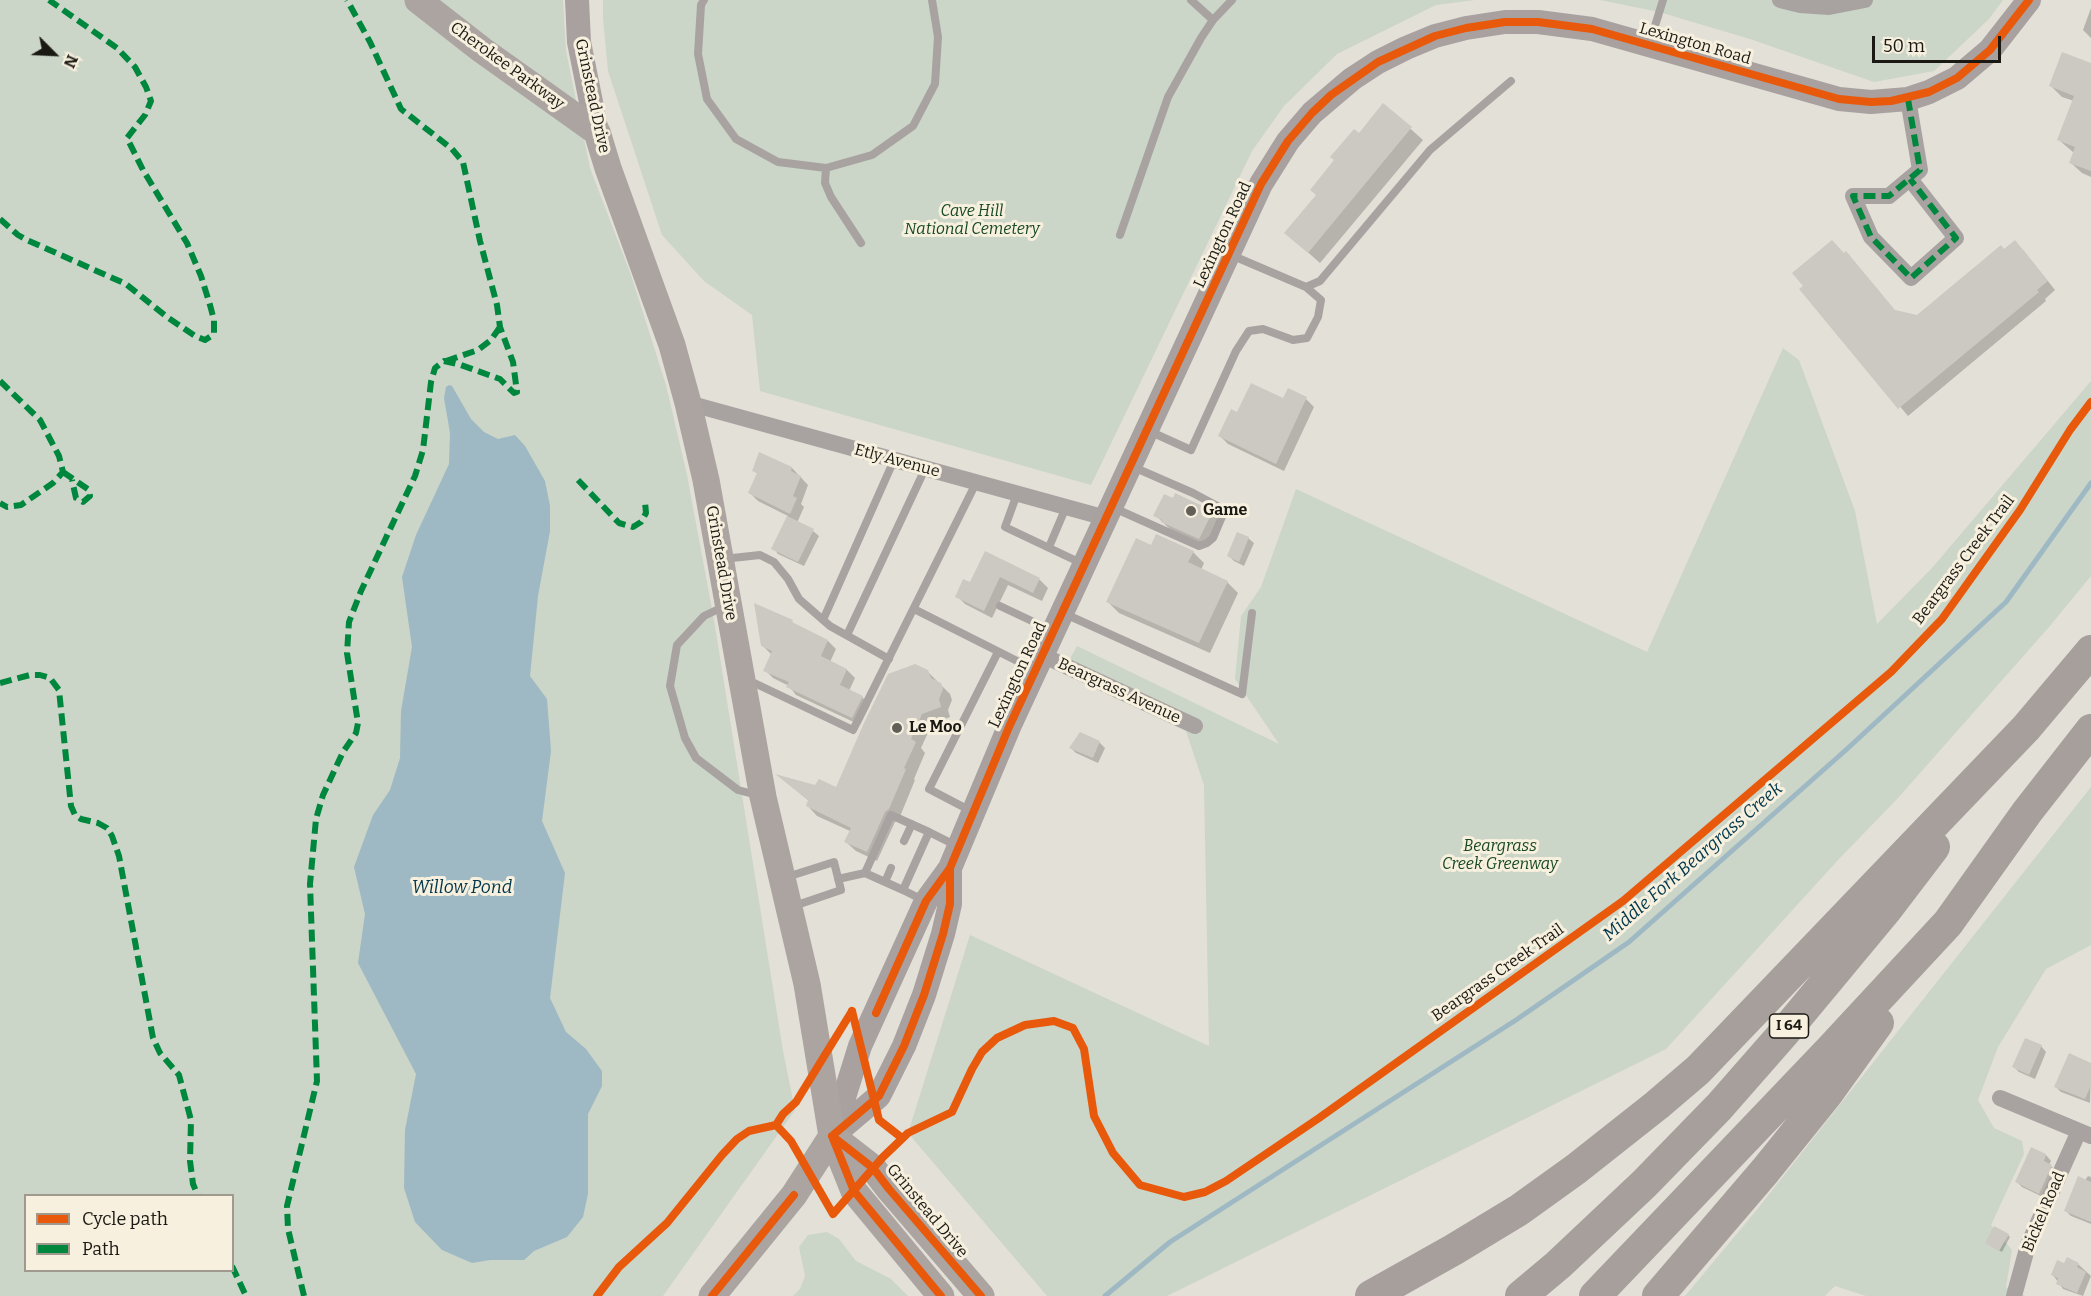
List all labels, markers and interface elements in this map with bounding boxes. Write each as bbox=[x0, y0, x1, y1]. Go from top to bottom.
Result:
street label: Cherokee Parkway bbox=[446, 18, 568, 114]
street label: Lexington Road bbox=[1637, 19, 1753, 69]
north arrow bbox=[24, 24, 84, 84]
scale bar bbox=[1875, 24, 2004, 62]
text: 50 m bbox=[1883, 35, 1925, 57]
street label: Grinstead Drive bbox=[571, 37, 613, 155]
text: N bbox=[60, 52, 82, 71]
street label: Lexington Road bbox=[1190, 179, 1256, 291]
park label: Cave Hill National Cemetery bbox=[904, 202, 1040, 240]
street label: Etly Avenue bbox=[852, 440, 942, 482]
street label: Beargrass Creek Trail bbox=[1909, 492, 2019, 628]
place label: Game bbox=[1203, 501, 1247, 521]
street label: Grinstead Drive bbox=[701, 504, 741, 622]
marker: Game bbox=[1184, 504, 1198, 518]
street label: Lexington Road bbox=[985, 619, 1051, 731]
street label: Beargrass Avenue bbox=[1055, 654, 1183, 728]
place label: Le Moo bbox=[909, 718, 962, 738]
marker: Le Moo bbox=[890, 721, 904, 735]
water label: Middle Fork Beargrass Creek bbox=[1599, 778, 1787, 946]
park label: Beargrass Creek Greenway bbox=[1442, 837, 1558, 875]
water label: Willow Pond bbox=[412, 877, 512, 899]
street label: Beargrass Creek Trail bbox=[1428, 920, 1568, 1026]
road number: I 64 bbox=[1770, 1014, 1808, 1038]
street label: Grinstead Drive bbox=[882, 1160, 972, 1262]
street label: Bickel Road bbox=[2018, 1169, 2070, 1255]
legend bbox=[24, 1194, 234, 1272]
text: Cycle path bbox=[82, 1208, 168, 1230]
text: Path bbox=[82, 1238, 120, 1260]

